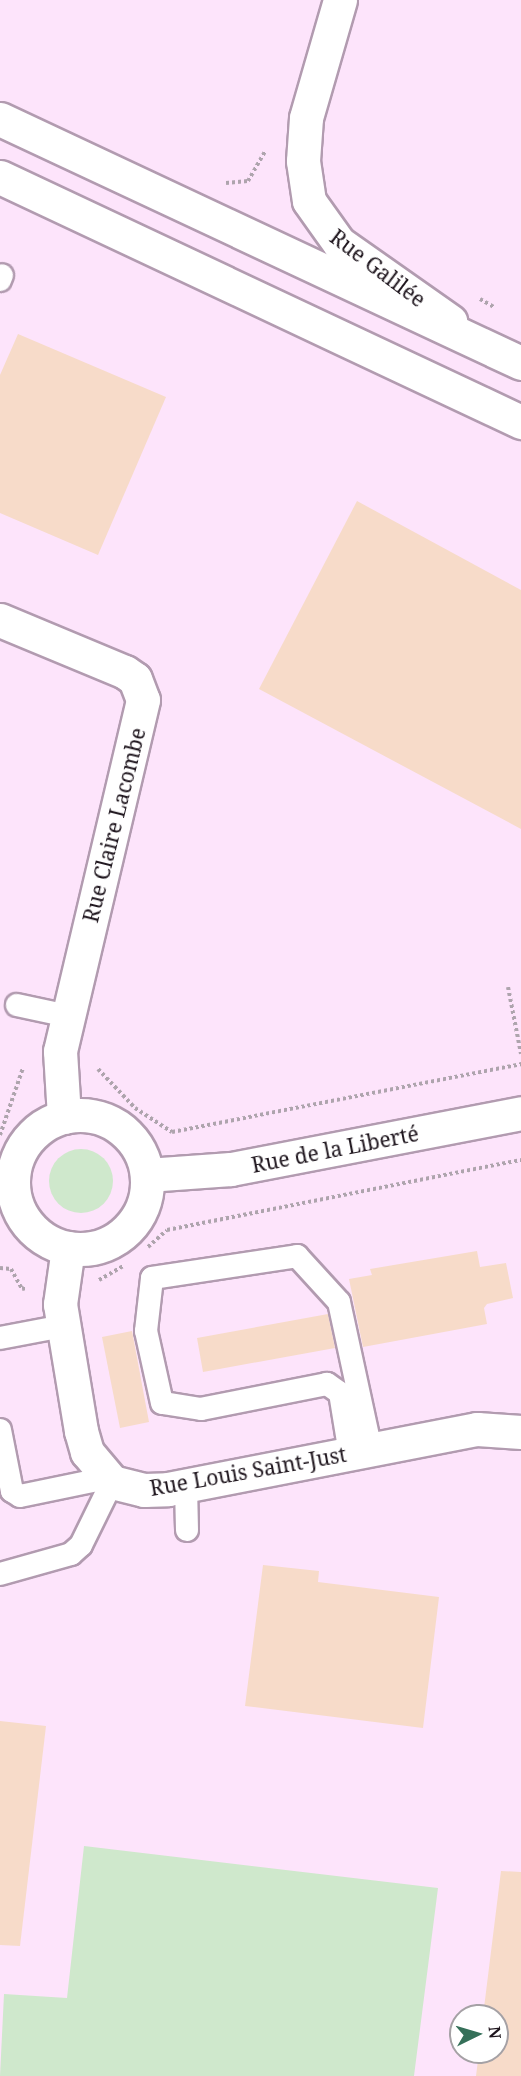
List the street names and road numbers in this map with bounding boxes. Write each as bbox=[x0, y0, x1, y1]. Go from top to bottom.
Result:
street label: Rue Galilée bbox=[325, 224, 431, 312]
street label: Rue Claire Lacombe bbox=[78, 725, 150, 925]
street label: Rue de la Liberté bbox=[249, 1120, 421, 1178]
street label: Rue Louis Saint-Just bbox=[148, 1441, 348, 1501]

